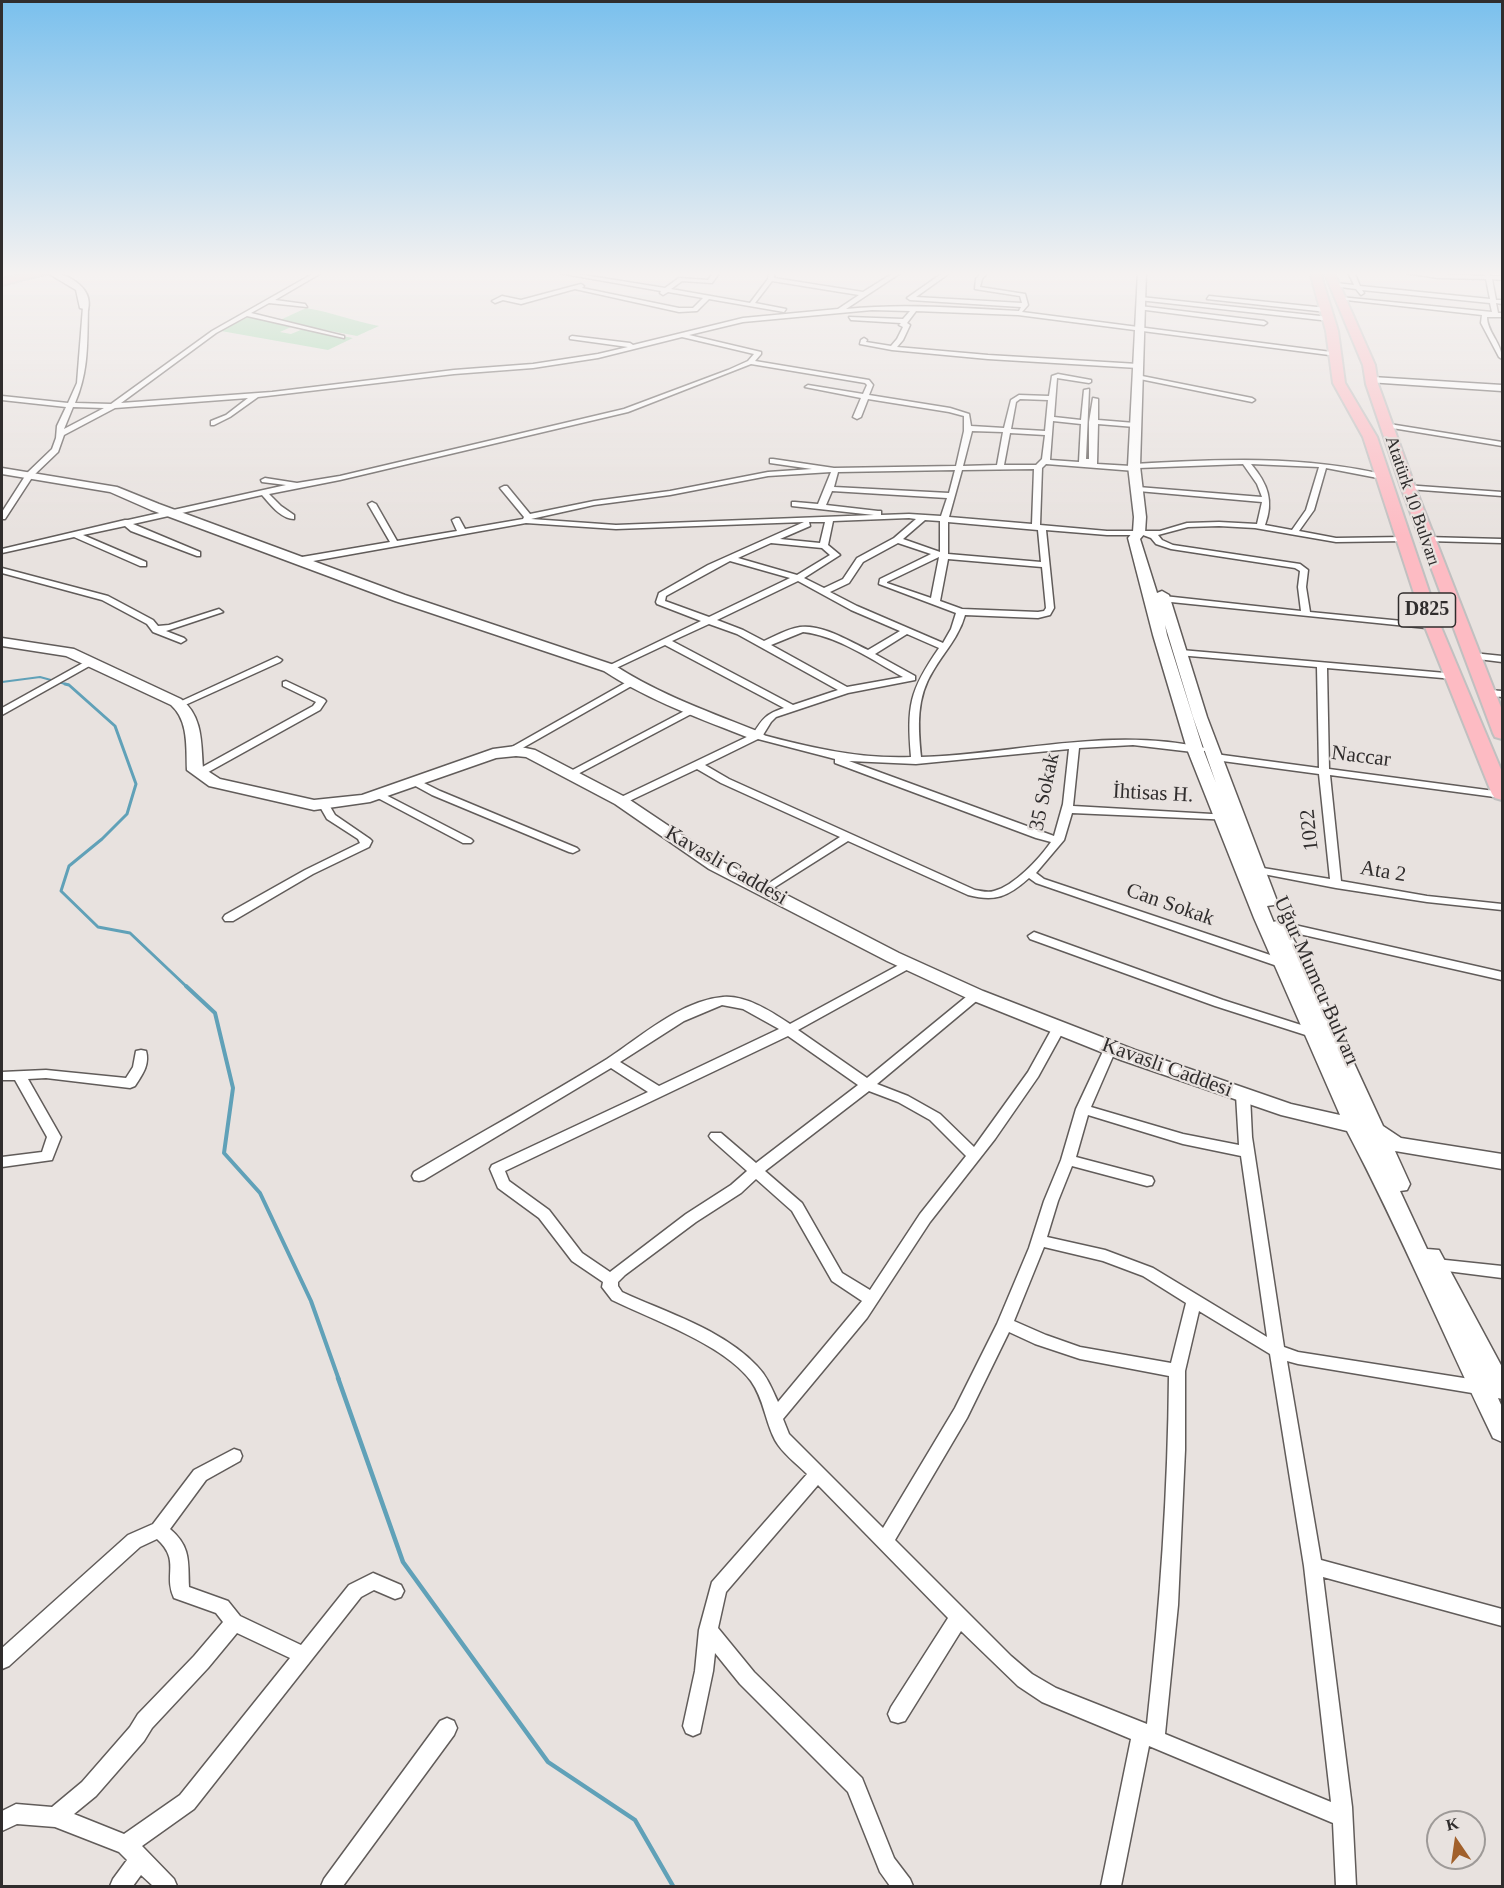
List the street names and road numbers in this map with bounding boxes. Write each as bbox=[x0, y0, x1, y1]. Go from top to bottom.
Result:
street label: Atatürk 10 Bulvarı bbox=[1380, 433, 1444, 569]
road number: D825 bbox=[1398, 593, 1456, 627]
street label: Naccar bbox=[1330, 741, 1392, 773]
street label: 35 Sokak bbox=[1024, 751, 1066, 833]
street label: İhtisas H. bbox=[1112, 779, 1194, 809]
street label: 1022 bbox=[1295, 808, 1325, 852]
street label: Kavasli Caddesi bbox=[660, 821, 792, 911]
street label: Ata 2 bbox=[1358, 856, 1408, 888]
street label: Can Sokak bbox=[1123, 878, 1217, 932]
street label: Uğur Mumcu Bulvarı bbox=[1267, 893, 1365, 1069]
street label: Kavasli Caddesi bbox=[1098, 1033, 1236, 1103]

